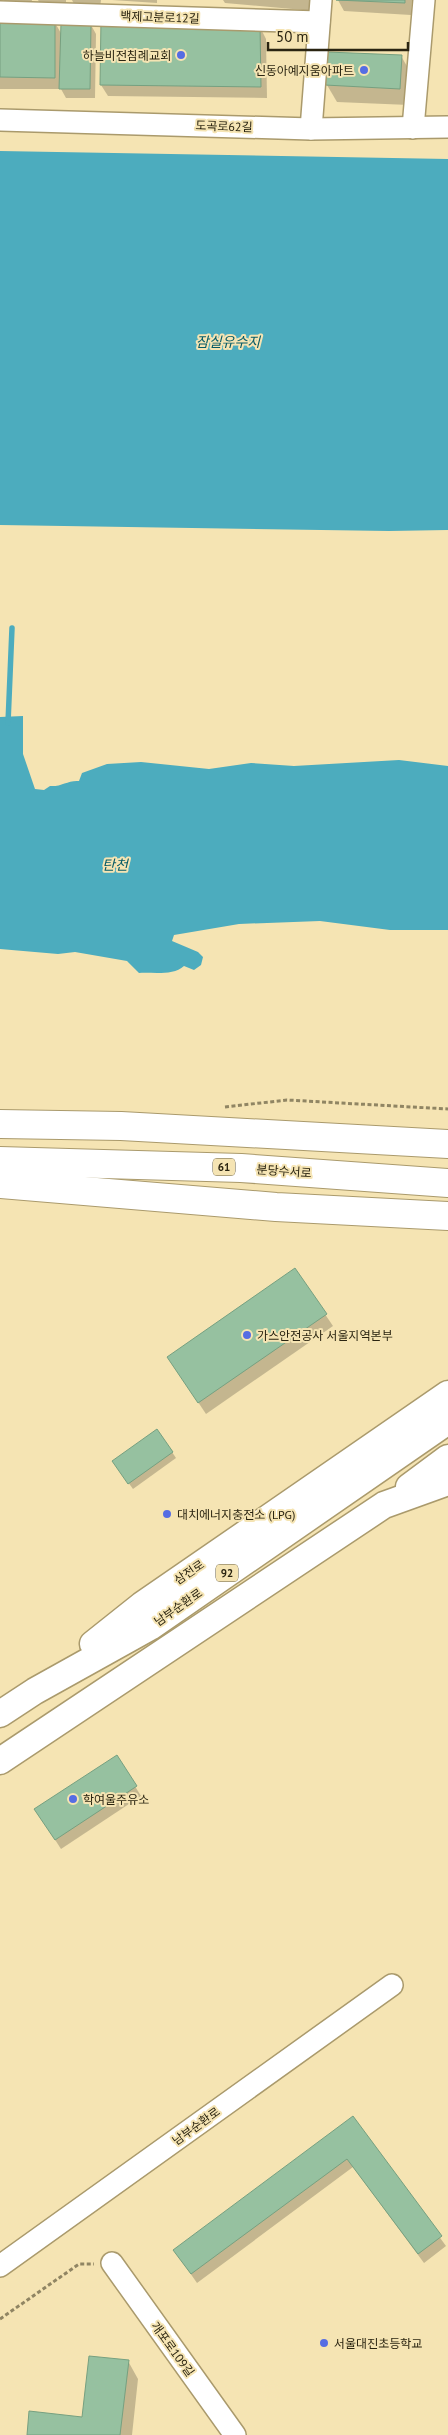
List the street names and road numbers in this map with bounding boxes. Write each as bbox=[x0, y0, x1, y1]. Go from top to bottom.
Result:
street label: 백제고분로12길 bbox=[120, 8, 200, 26]
street label: 도곡로62길 bbox=[195, 118, 253, 134]
road number: 61 bbox=[213, 1158, 235, 1176]
street label: 분당수서로 bbox=[256, 1162, 312, 1180]
street label: 삼전로 bbox=[171, 1557, 207, 1587]
road number: 92 bbox=[216, 1565, 238, 1582]
street label: 남부순환로 bbox=[151, 1585, 205, 1629]
street label: 남부순환로 bbox=[169, 2104, 223, 2148]
street label: 개포로109길 bbox=[148, 2319, 198, 2379]

